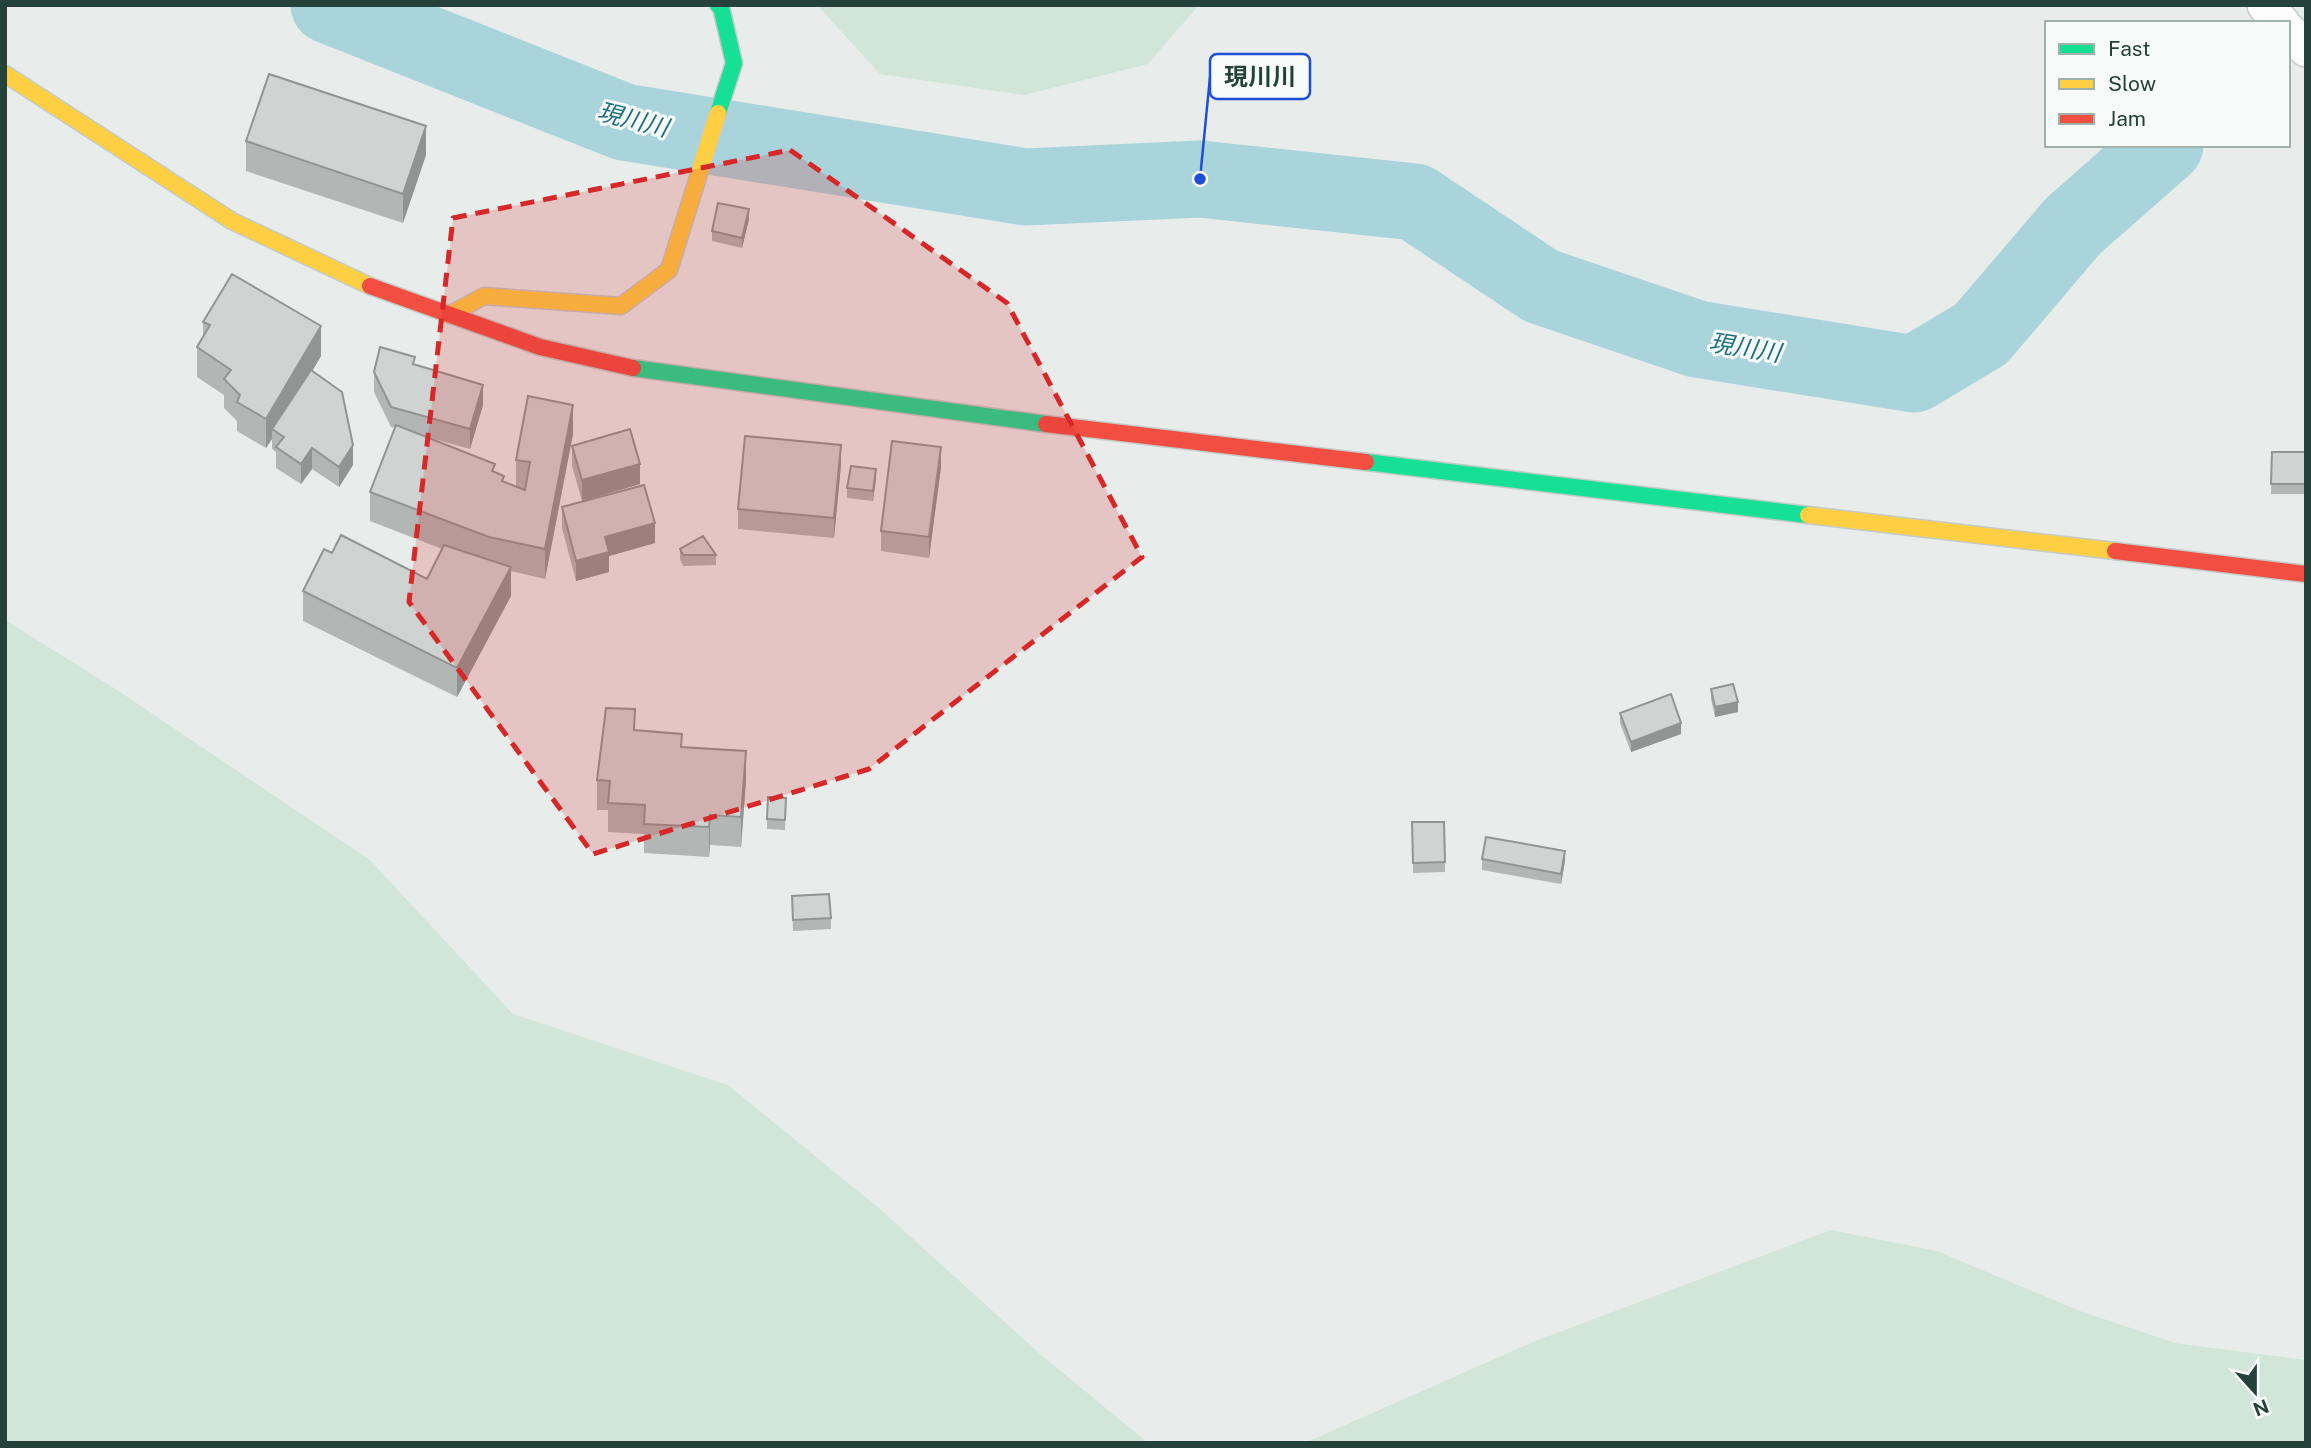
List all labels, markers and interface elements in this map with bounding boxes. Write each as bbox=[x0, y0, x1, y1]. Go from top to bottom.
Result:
legend bbox=[2045, 21, 2290, 147]
text: Fast bbox=[2108, 36, 2150, 61]
callout: 現川川 bbox=[1210, 54, 1310, 99]
text: 現川川 bbox=[1224, 62, 1296, 90]
text: Slow bbox=[2108, 71, 2156, 96]
water label: 現川川 bbox=[595, 97, 674, 142]
text: Jam bbox=[2108, 106, 2146, 131]
water label: 現川川 bbox=[1707, 328, 1786, 367]
north arrow bbox=[2220, 1357, 2290, 1427]
text: N bbox=[2250, 1395, 2272, 1421]

